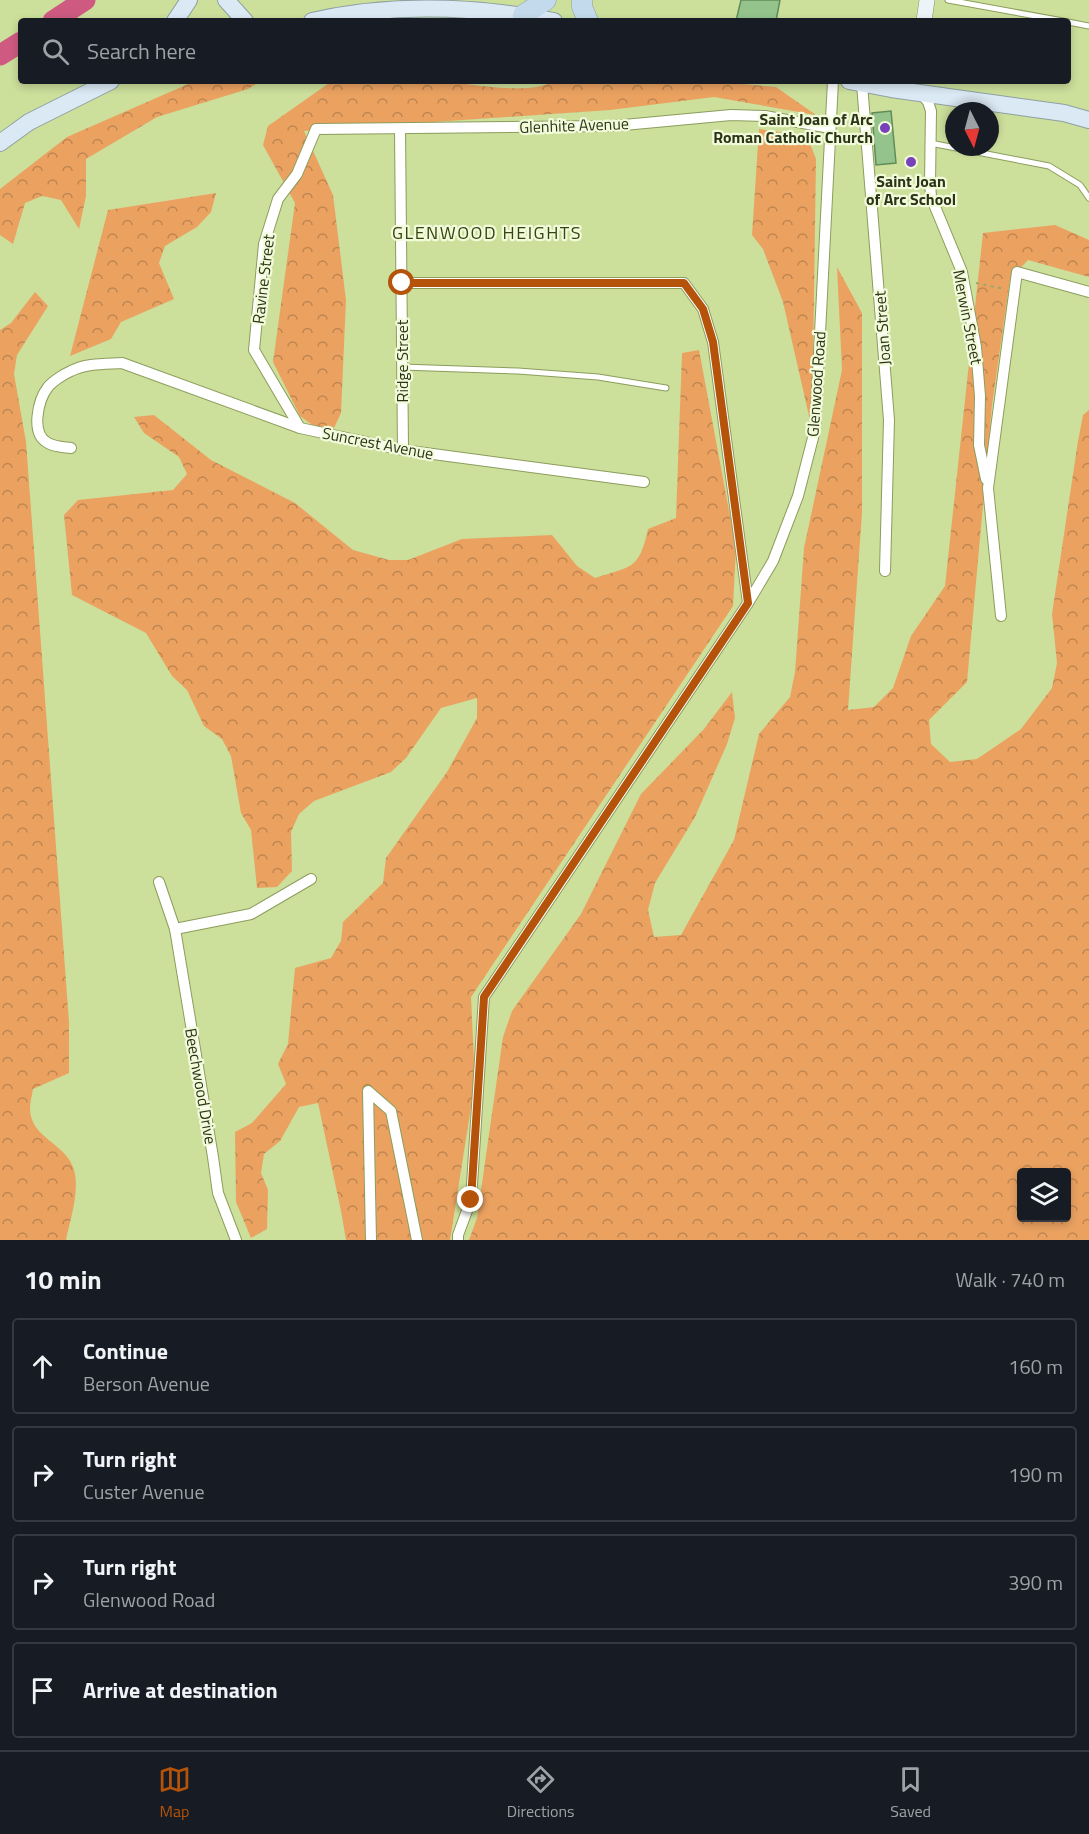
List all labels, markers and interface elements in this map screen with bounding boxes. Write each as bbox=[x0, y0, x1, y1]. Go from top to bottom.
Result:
search box bbox=[18, 18, 1071, 84]
text: Search here bbox=[87, 34, 196, 68]
icon: search bbox=[39, 35, 72, 68]
north arrow bbox=[945, 102, 999, 156]
place label: Saint Joan of Arc Roman Catholic Church bbox=[713, 107, 873, 149]
street label: Glenhite Avenue bbox=[519, 111, 629, 139]
marker: Saint Joan of Arc Roman Catholic Church bbox=[878, 121, 892, 135]
marker: Saint Joan of Arc School bbox=[904, 155, 918, 169]
place label: Saint Joan of Arc School bbox=[866, 169, 956, 211]
district label: GLENWOOD HEIGHTS bbox=[392, 219, 582, 246]
street label: Ravine Street bbox=[246, 232, 280, 325]
street label: Merwin Street bbox=[947, 268, 989, 367]
route start bbox=[388, 269, 414, 295]
street label: Joan Street bbox=[867, 290, 897, 366]
street label: Ridge Street bbox=[390, 319, 414, 402]
street label: Glenwood Road bbox=[800, 330, 832, 438]
street label: Suncrest Avenue bbox=[320, 420, 436, 466]
street label: Beechwood Drive bbox=[179, 1026, 223, 1146]
map controls bbox=[1017, 1168, 1071, 1222]
button: layers bbox=[1017, 1168, 1071, 1222]
route end bbox=[457, 1186, 483, 1212]
text: 10 min bbox=[24, 1260, 102, 1299]
text: Walk · 740 m bbox=[956, 1264, 1065, 1295]
text: Continue bbox=[83, 1334, 168, 1368]
icon: ahead bbox=[26, 1350, 59, 1383]
text: 160 m bbox=[1008, 1351, 1063, 1382]
text: Berson Avenue bbox=[83, 1368, 210, 1399]
text: Turn right bbox=[83, 1442, 177, 1476]
icon: right bbox=[26, 1458, 59, 1491]
text: 190 m bbox=[1008, 1459, 1063, 1490]
text: Custer Avenue bbox=[83, 1476, 205, 1507]
text: Turn right bbox=[83, 1550, 177, 1584]
icon: right bbox=[26, 1566, 59, 1599]
text: 390 m bbox=[1008, 1567, 1063, 1598]
text: Glenwood Road bbox=[83, 1584, 215, 1615]
text: Arrive at destination bbox=[83, 1673, 278, 1707]
icon: arrive bbox=[26, 1674, 59, 1707]
tab: Map bbox=[158, 1763, 191, 1823]
tab: Directions bbox=[507, 1763, 575, 1823]
tab: Saved bbox=[890, 1763, 931, 1823]

